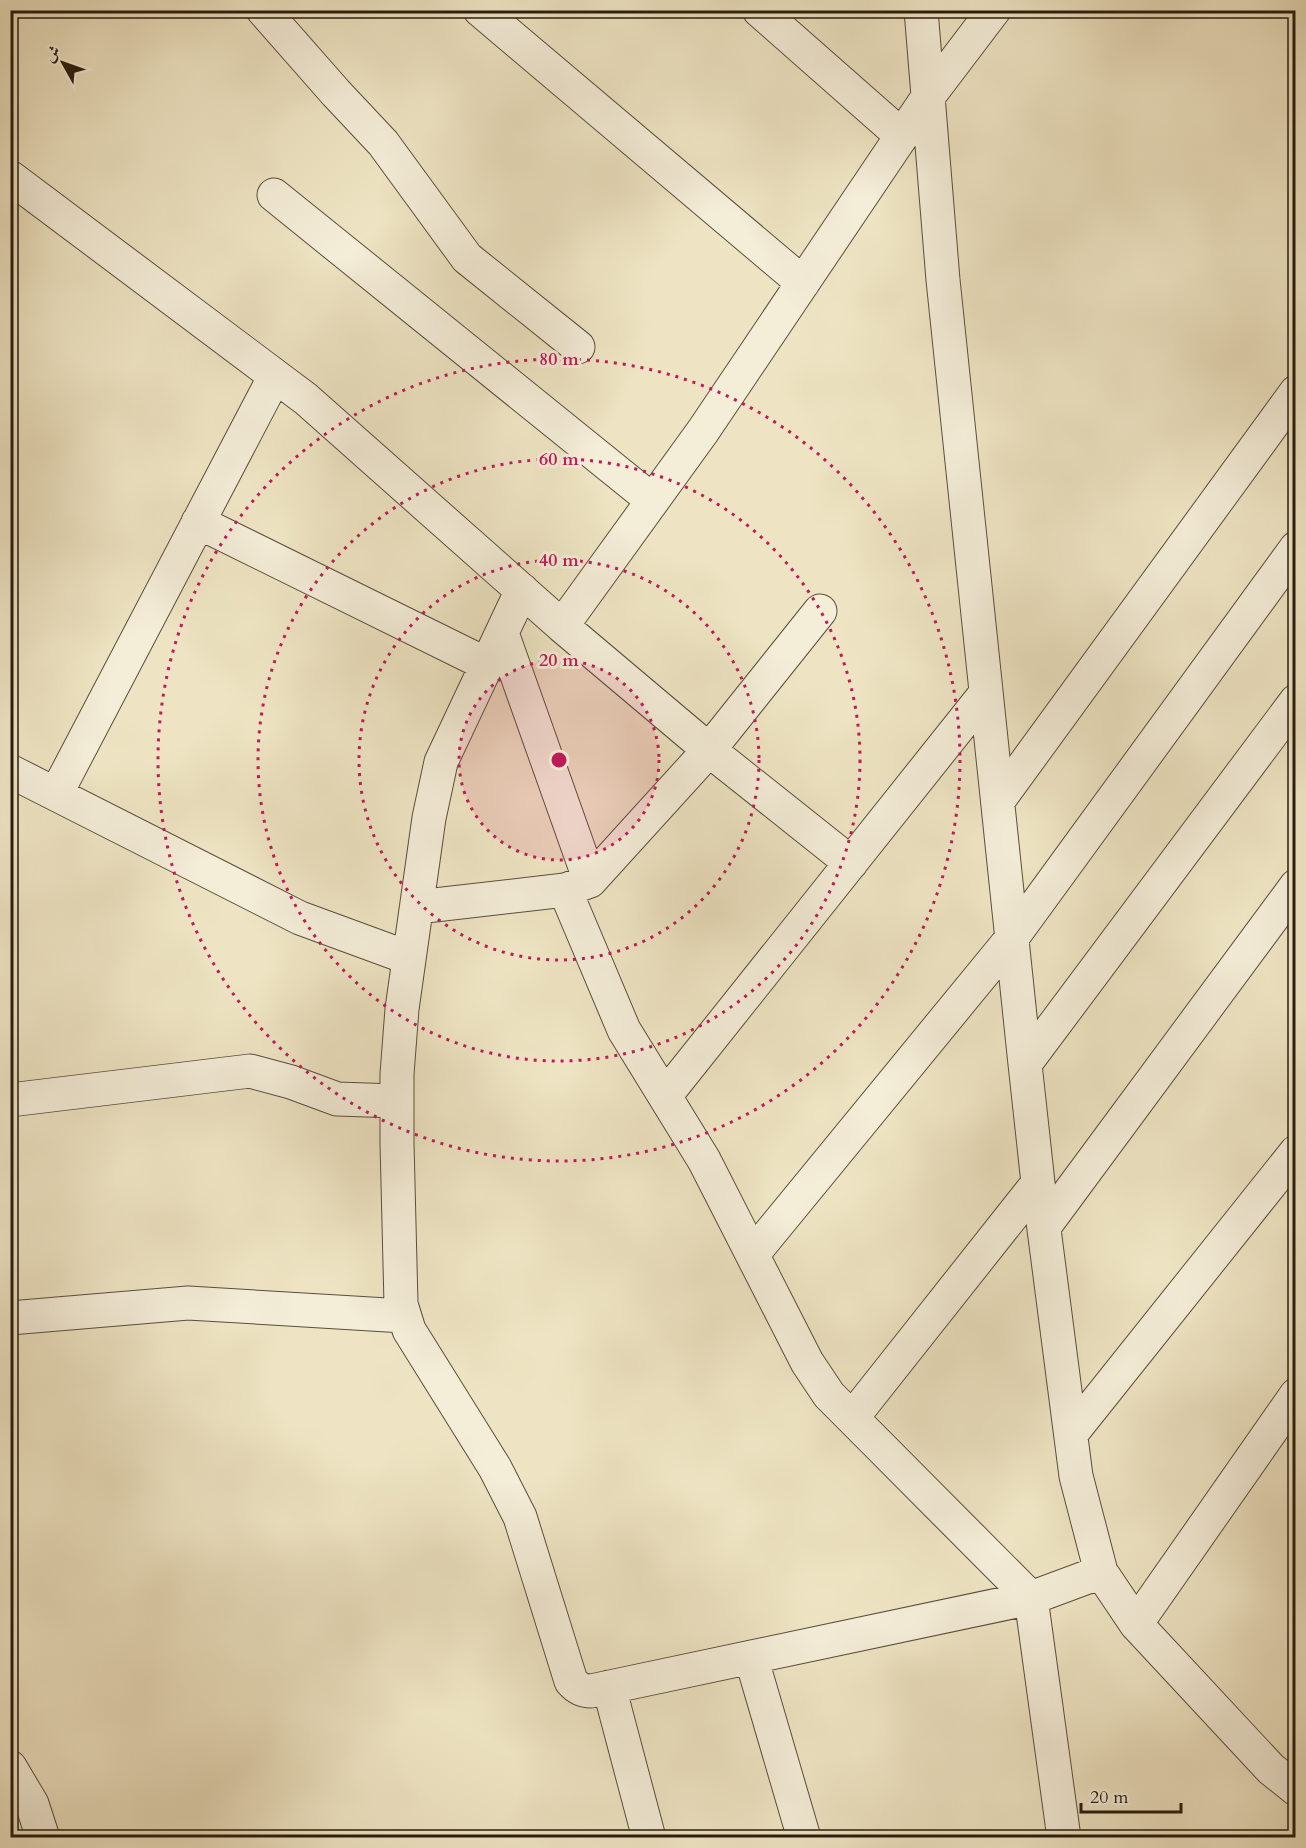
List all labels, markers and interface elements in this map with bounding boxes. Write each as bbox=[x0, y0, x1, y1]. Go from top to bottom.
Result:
north arrow bbox=[33, 33, 93, 93]
text: ش bbox=[39, 41, 66, 67]
text: 80 m bbox=[539, 347, 579, 372]
text: 60 m bbox=[539, 447, 579, 472]
text: 40 m bbox=[539, 548, 579, 573]
text: 20 m bbox=[539, 648, 579, 673]
centre of rings bbox=[549, 750, 569, 770]
scale bar bbox=[1081, 1776, 1182, 1814]
text: 20 m bbox=[1090, 1785, 1129, 1810]

